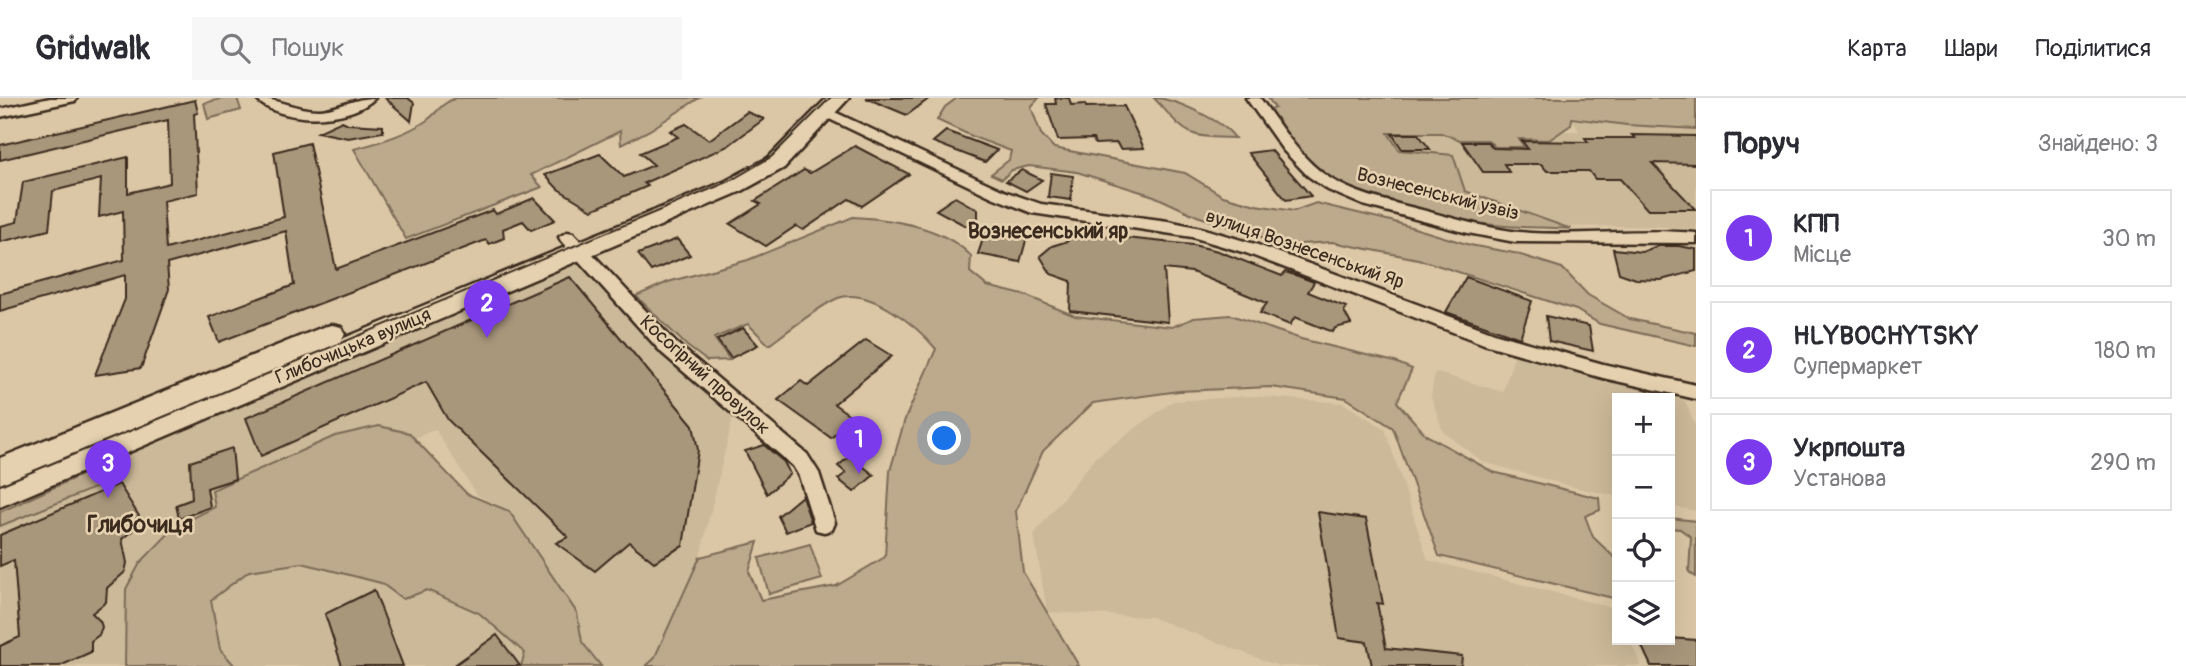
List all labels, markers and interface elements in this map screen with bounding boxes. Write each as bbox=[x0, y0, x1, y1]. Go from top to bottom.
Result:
search box bbox=[192, 17, 682, 80]
text: Gridwalk bbox=[35, 28, 150, 69]
icon: search bbox=[216, 29, 254, 67]
text: Пошук bbox=[272, 32, 344, 64]
text: Карта bbox=[1847, 34, 1907, 63]
text: Шари bbox=[1945, 34, 1998, 63]
text: Поділитися bbox=[2036, 34, 2151, 63]
text: Поруч bbox=[1724, 125, 1800, 162]
text: Знайдено: 3 bbox=[2038, 129, 2158, 158]
street label: Вознесенський узвіз bbox=[1354, 162, 1522, 226]
street label: вулиця Вознесенський Яр bbox=[1203, 204, 1407, 294]
text: КПП bbox=[1793, 208, 1839, 240]
district label: Вознесенський яр bbox=[968, 218, 1128, 245]
text: 1 bbox=[1745, 224, 1754, 253]
text: 30 m bbox=[2102, 224, 2156, 253]
text: Місце bbox=[1793, 240, 1851, 269]
pin: 2 bbox=[464, 280, 510, 338]
street label: Глибочицька вулиця bbox=[271, 302, 435, 390]
street label: Косогірний провулок bbox=[635, 310, 775, 440]
text: HLYBOCHYTSKY bbox=[1793, 320, 1978, 352]
text: 2 bbox=[1743, 336, 1755, 365]
text: 180 m bbox=[2094, 336, 2156, 365]
text: Супермаркет bbox=[1793, 352, 1922, 381]
map controls bbox=[1612, 393, 1675, 645]
button: + bbox=[1612, 393, 1675, 456]
pin: 1 bbox=[836, 416, 882, 474]
your location bbox=[927, 421, 961, 455]
text: Укрпошта bbox=[1793, 432, 1905, 464]
pin: 3 bbox=[85, 440, 131, 498]
text: 3 bbox=[1743, 448, 1755, 477]
text: 290 m bbox=[2090, 448, 2156, 477]
button: − bbox=[1612, 456, 1675, 519]
text: Установа bbox=[1793, 464, 1886, 493]
district label: Глибочиця bbox=[87, 510, 193, 539]
button: locate bbox=[1612, 519, 1675, 582]
button: layers bbox=[1612, 582, 1675, 645]

